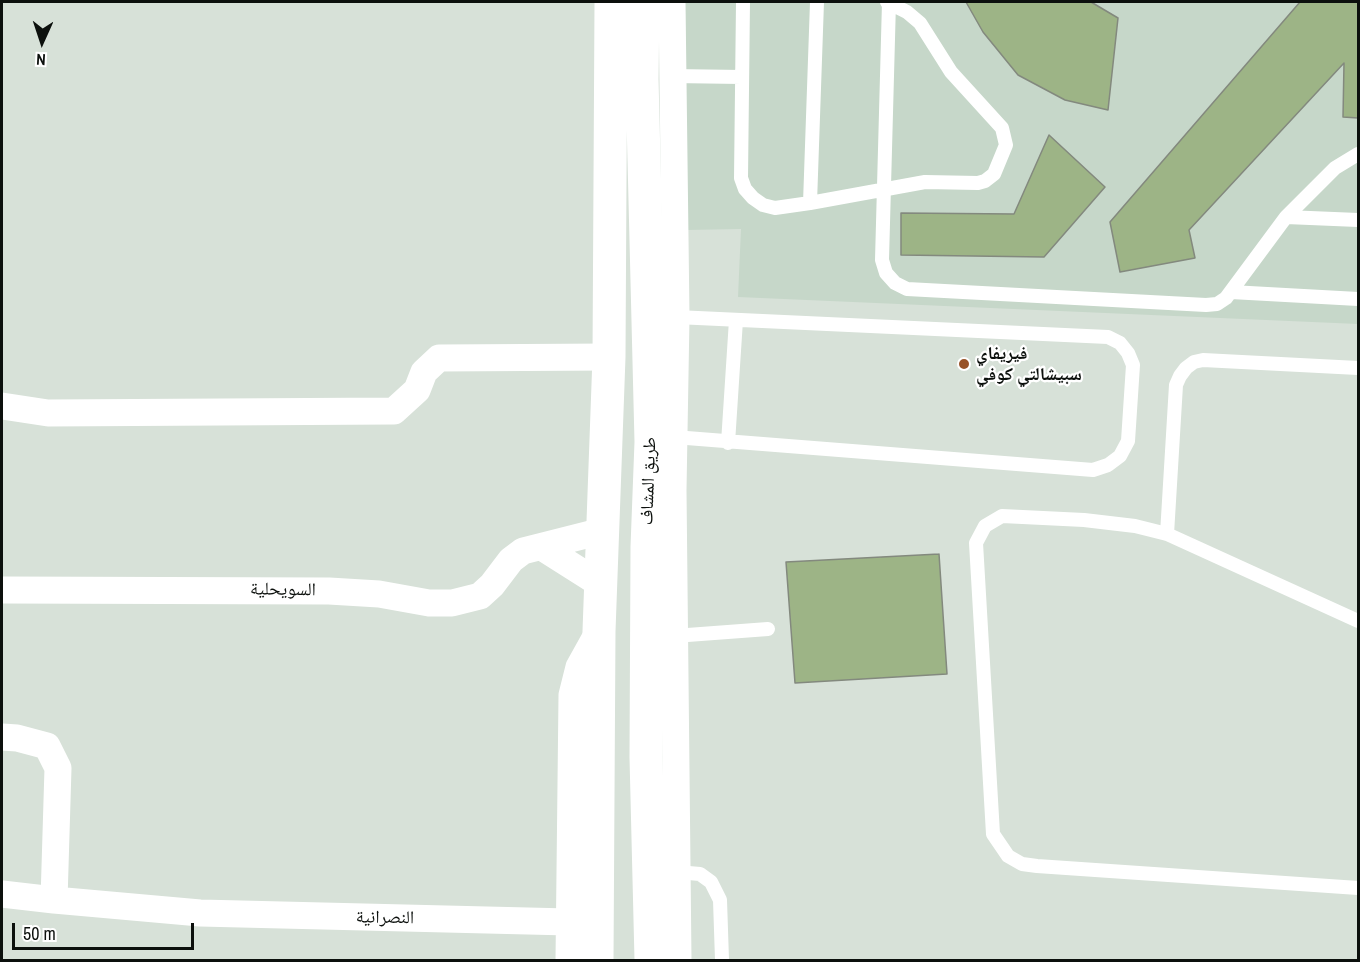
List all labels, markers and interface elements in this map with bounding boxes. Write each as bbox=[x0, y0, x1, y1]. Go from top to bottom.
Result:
north arrow bbox=[12, 12, 72, 72]
text: N bbox=[36, 49, 46, 71]
place label: فيريفاي سبيشالتي كوفي bbox=[976, 343, 1082, 386]
marker: فيريفاي سبيشالتي كوفي bbox=[957, 357, 971, 371]
street label: طريق المشاف bbox=[637, 437, 661, 525]
street label: السويحلية bbox=[250, 579, 316, 601]
street label: النصرانية bbox=[356, 907, 414, 929]
scale bar bbox=[15, 911, 196, 949]
text: 50 m bbox=[23, 921, 56, 946]

